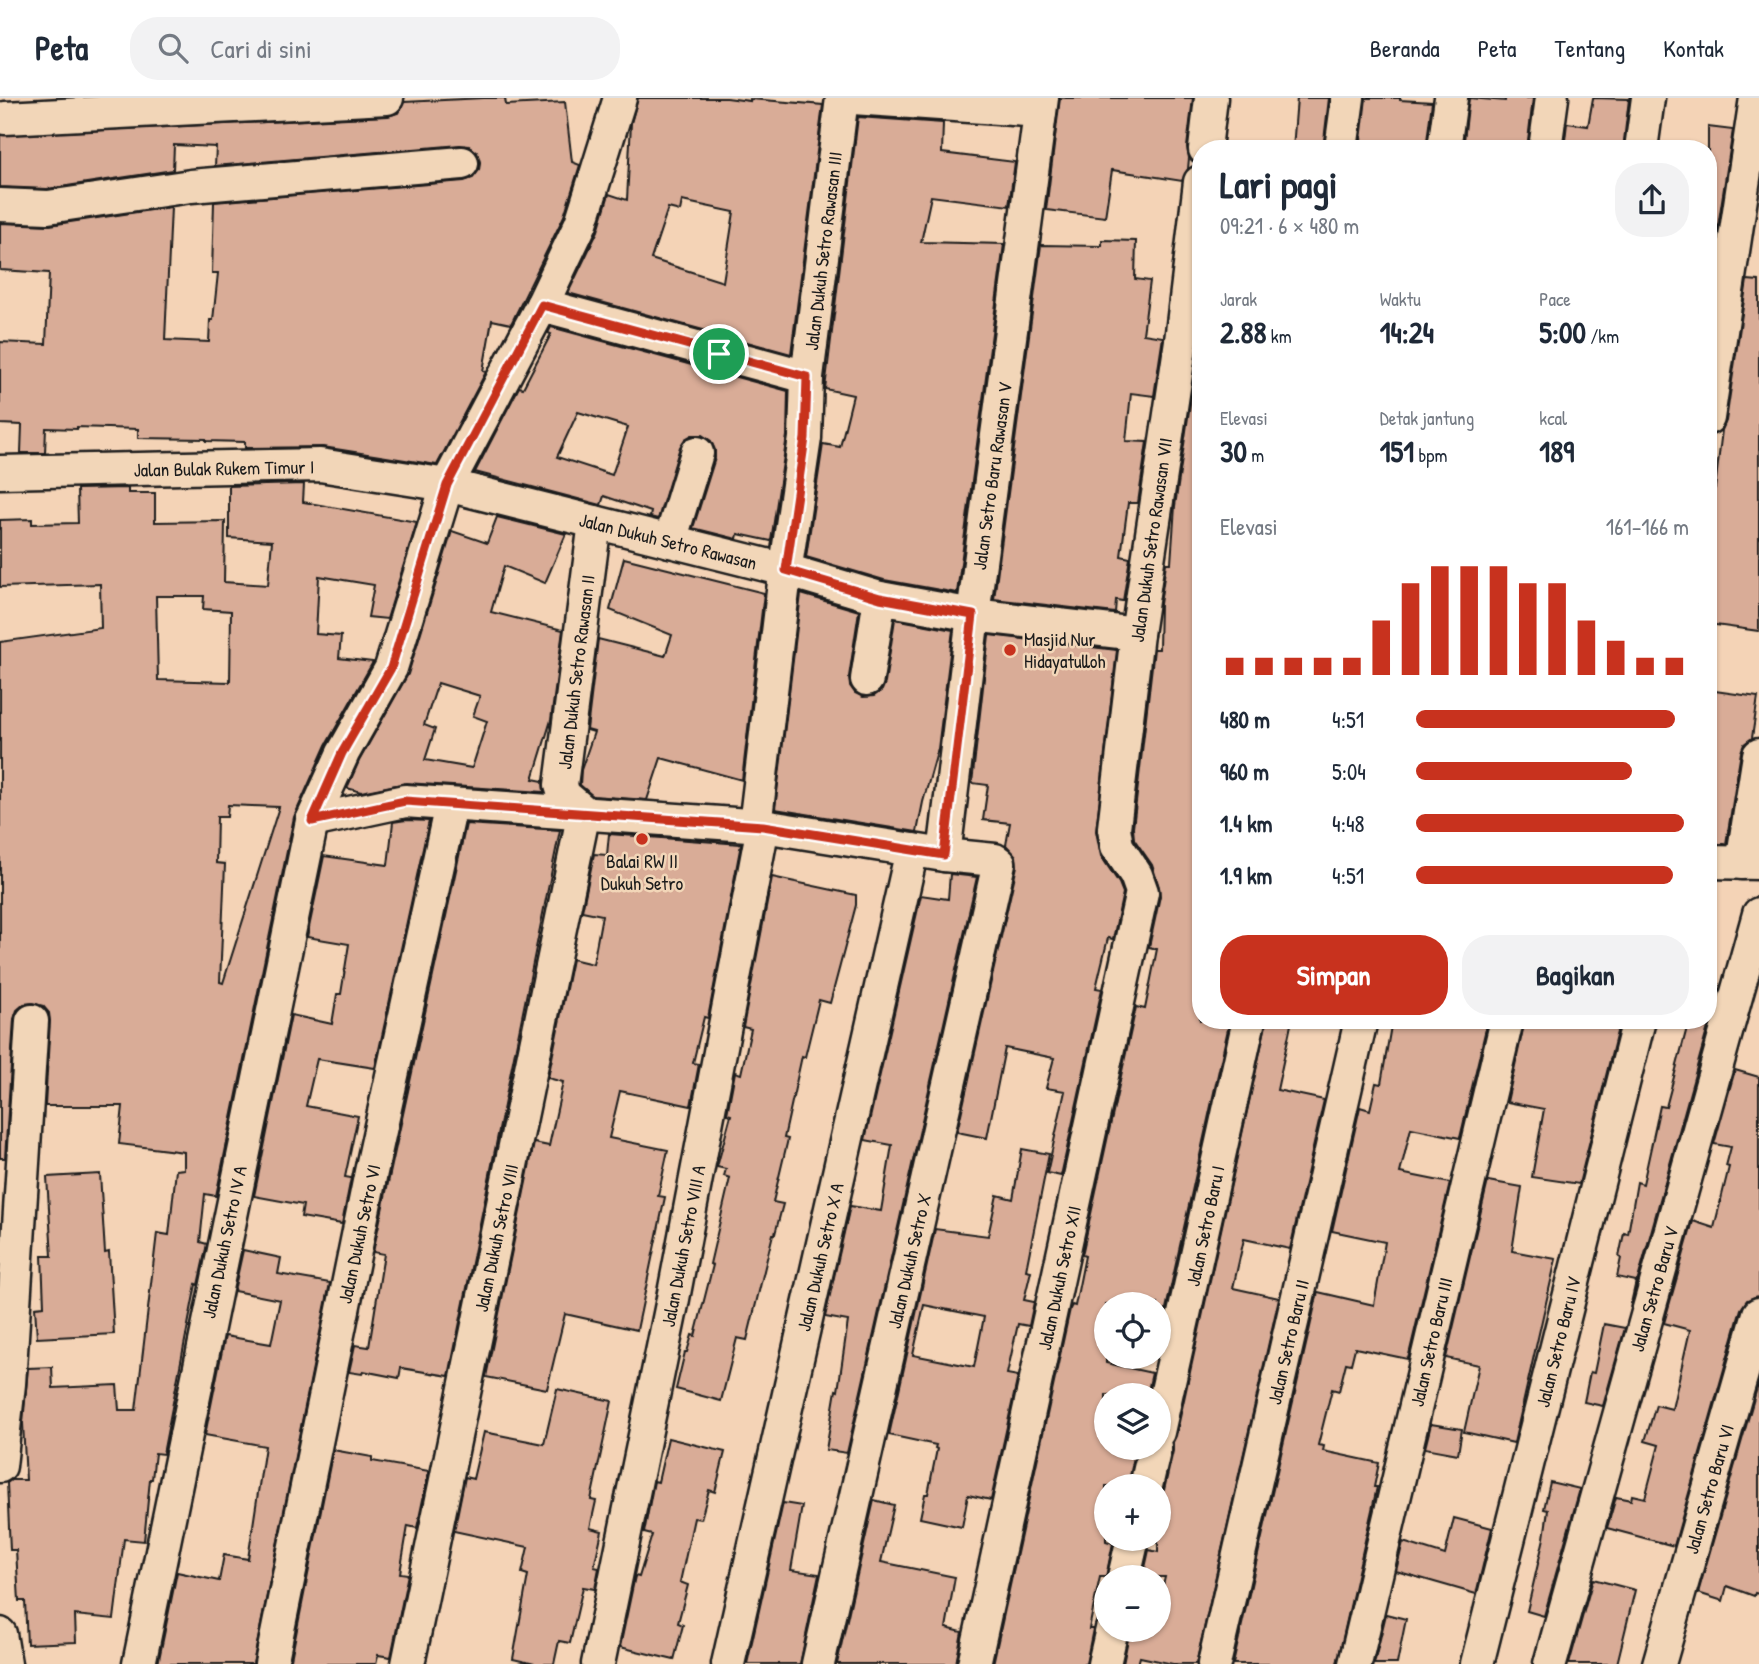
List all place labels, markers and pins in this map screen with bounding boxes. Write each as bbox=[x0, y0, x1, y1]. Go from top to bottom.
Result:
pin bbox=[689, 324, 749, 384]
place label: Masjid Nur Hidayatulloh bbox=[1024, 626, 1105, 674]
marker: Masjid Nur Hidayatulloh bbox=[1002, 642, 1018, 658]
marker: Balai RW II Dukuh Setro bbox=[634, 831, 650, 847]
place label: Balai RW II Dukuh Setro bbox=[601, 848, 683, 896]

